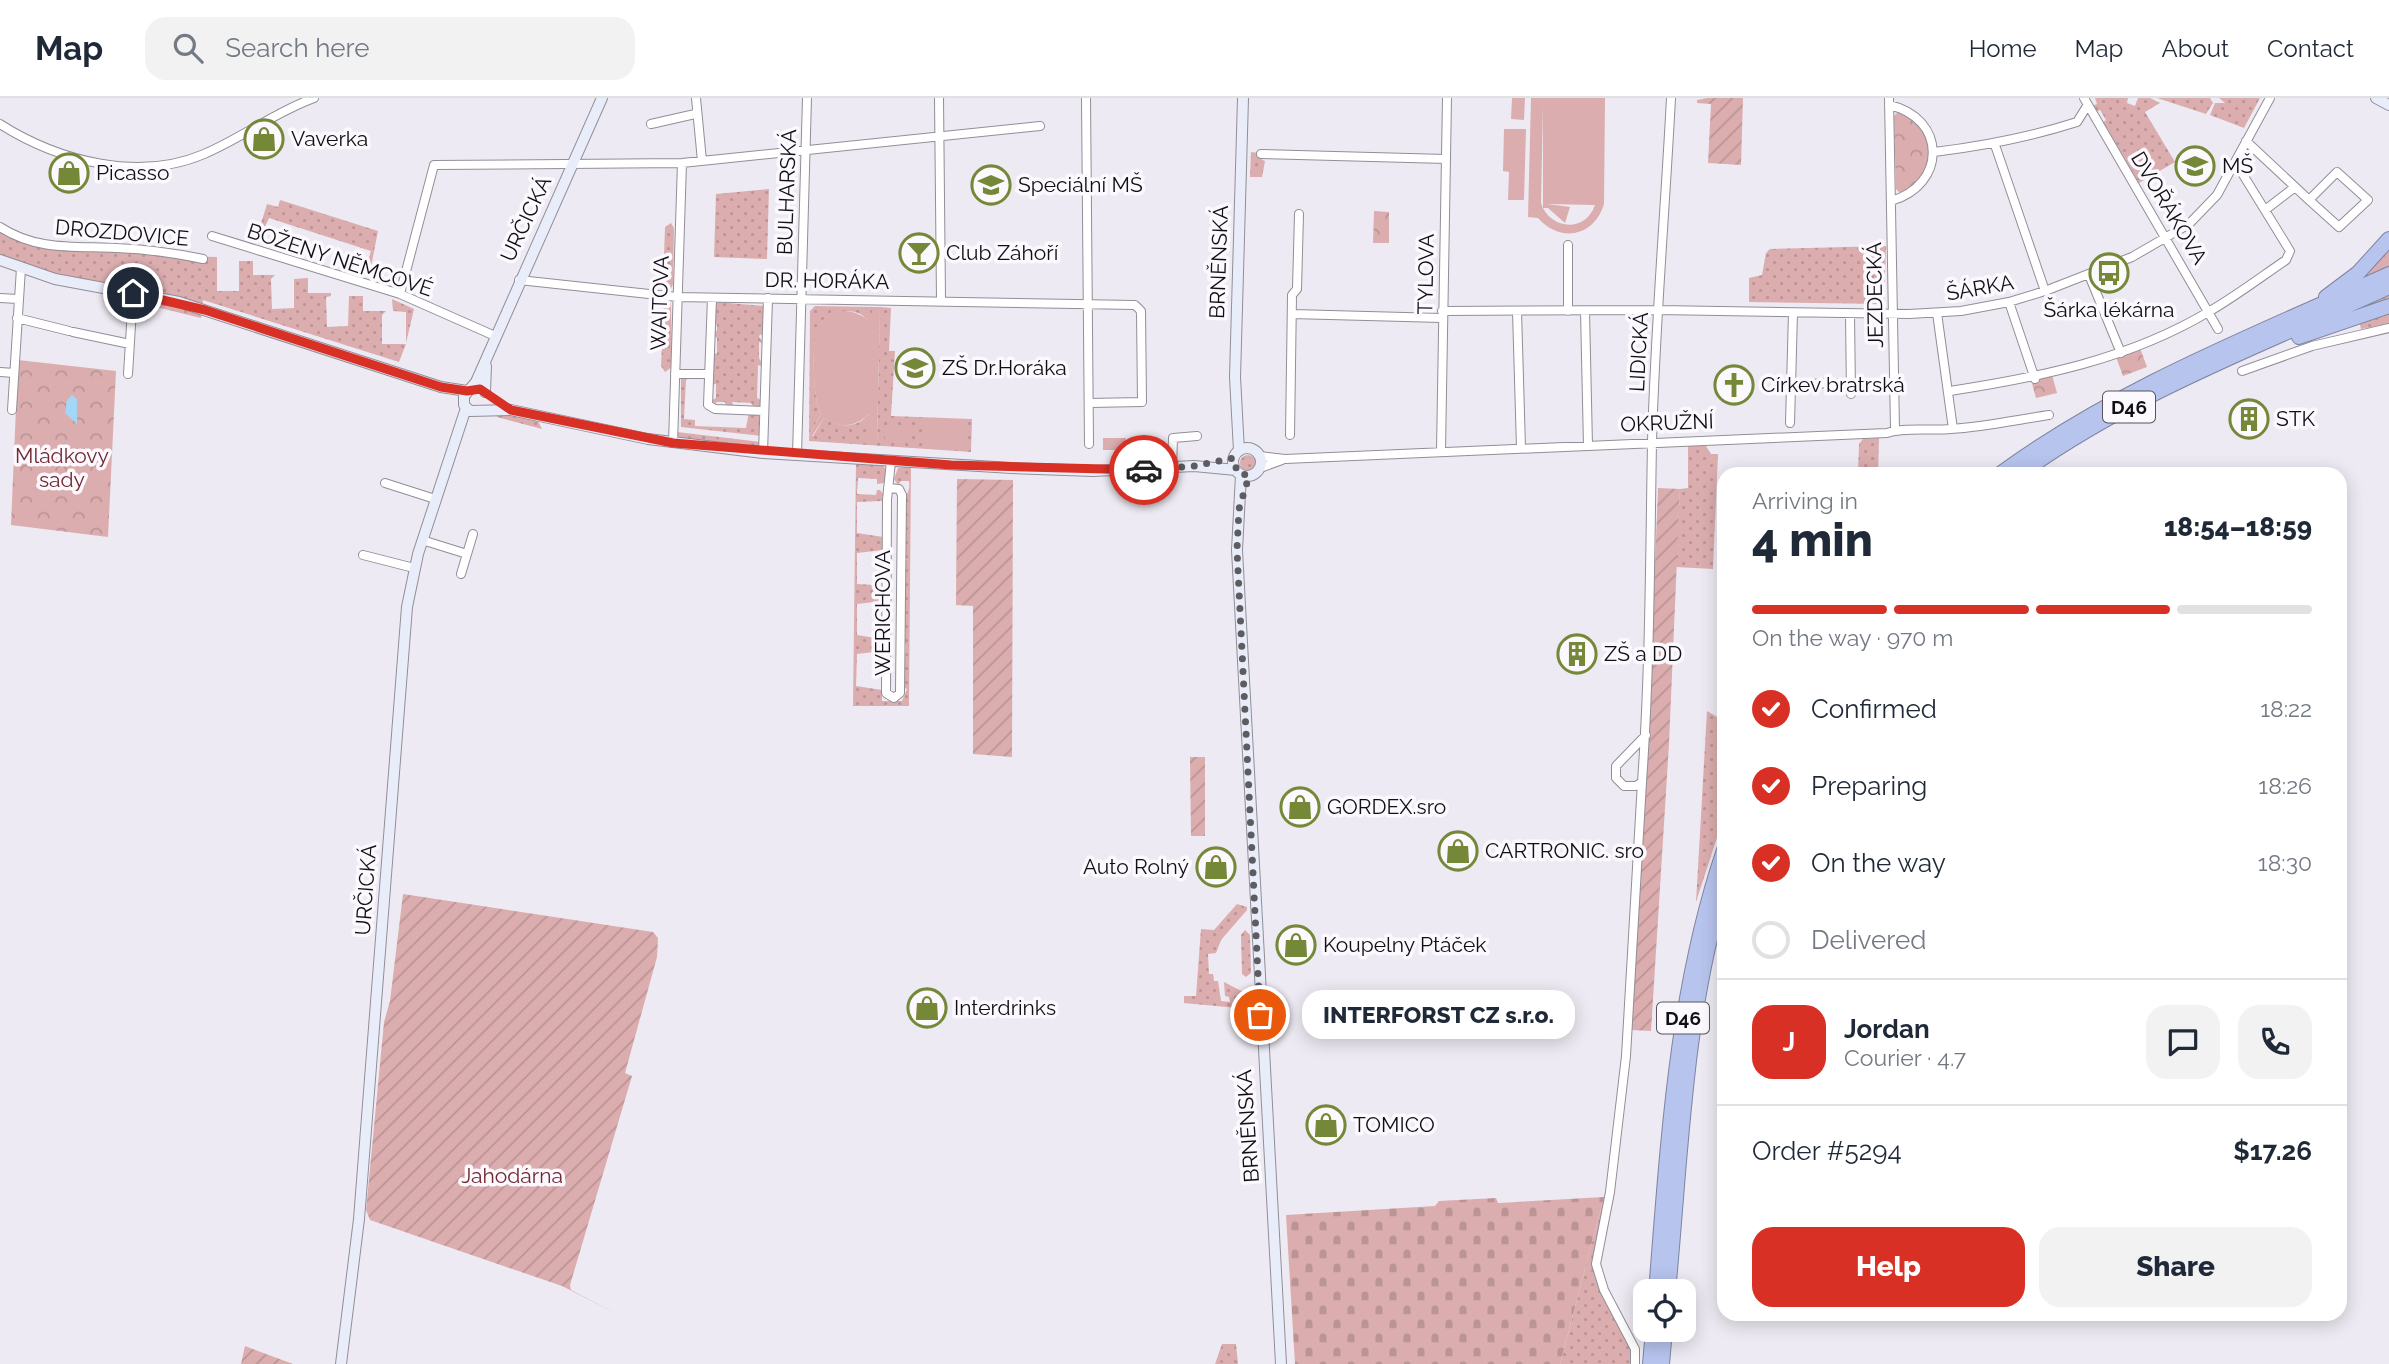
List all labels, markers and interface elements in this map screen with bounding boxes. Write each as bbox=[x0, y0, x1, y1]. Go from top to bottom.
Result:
search box bbox=[145, 17, 635, 80]
text: Map bbox=[35, 29, 103, 68]
icon: search bbox=[169, 29, 207, 67]
text: Search here bbox=[225, 33, 370, 63]
text: Home bbox=[1969, 34, 2037, 63]
text: Map bbox=[2075, 34, 2123, 63]
text: About bbox=[2161, 34, 2229, 63]
text: Contact bbox=[2267, 34, 2354, 63]
shop icon: Vaverka bbox=[243, 118, 285, 160]
place label: Vaverka bbox=[291, 126, 368, 151]
street label: BULHARSKÁ bbox=[772, 129, 801, 255]
school or university icon: MŠ bbox=[2174, 145, 2216, 187]
street label: DVOŘÁKOVA bbox=[2126, 147, 2213, 269]
shop icon: Picasso bbox=[48, 152, 90, 194]
place label: MŠ bbox=[2222, 153, 2253, 178]
place label: Picasso bbox=[96, 160, 169, 185]
school or university icon: Speciální MŠ bbox=[970, 164, 1012, 206]
street label: URČICKÁ bbox=[495, 172, 556, 265]
place label: Speciální MŠ bbox=[1018, 172, 1143, 197]
street label: BRNĚNSKÁ bbox=[1204, 205, 1233, 319]
street label: DROZDOVICE bbox=[54, 214, 190, 251]
street label: BOŽENY NĚMCOVÉ bbox=[244, 218, 436, 301]
bar icon: Club Záhoří bbox=[898, 232, 940, 274]
street label: TYLOVA bbox=[1412, 233, 1439, 314]
place label: Club Záhoří bbox=[946, 240, 1059, 265]
street label: JEZDECKÁ bbox=[1861, 242, 1888, 348]
bus stop icon: Šárka lékárna bbox=[2088, 252, 2130, 294]
street label: WAITOVA bbox=[645, 255, 674, 351]
pin bbox=[103, 263, 163, 323]
street label: DR. HORÁKA bbox=[764, 267, 890, 294]
street label: ŠÁRKA bbox=[1944, 269, 2016, 306]
icon: home bbox=[114, 274, 152, 312]
place label: Šárka lékárna bbox=[2043, 297, 2175, 322]
street label: LIDICKÁ bbox=[1624, 311, 1653, 392]
school or university icon: ZŠ Dr.Horáka bbox=[894, 347, 936, 389]
place label: ZŠ Dr.Horáka bbox=[942, 355, 1067, 380]
church icon: Církev bratrská bbox=[1713, 364, 1755, 406]
place label: Církev bratrská bbox=[1761, 372, 1905, 397]
road number: D46 bbox=[2103, 392, 2155, 422]
building icon: STK bbox=[2228, 398, 2270, 440]
place label: STK bbox=[2276, 406, 2316, 431]
street label: OKRUŽNÍ bbox=[1620, 408, 1714, 437]
courier bbox=[1109, 435, 1179, 505]
park label: Mládkovy sady bbox=[15, 443, 109, 492]
icon: car bbox=[1125, 451, 1163, 489]
text: Arriving in bbox=[1752, 487, 1858, 514]
text: 18:54–18:59 bbox=[2164, 512, 2312, 542]
text: 4 min bbox=[1752, 513, 1873, 567]
street label: WERICHOVA bbox=[870, 550, 895, 676]
text: On the way · 970 m bbox=[1752, 624, 1953, 651]
building icon: ZŠ a DD bbox=[1556, 633, 1598, 675]
place label: ZŠ a DD bbox=[1604, 641, 1682, 666]
icon: check bbox=[1752, 690, 1790, 728]
text: Confirmed bbox=[1811, 694, 1937, 724]
text: 18:22 bbox=[2260, 695, 2312, 722]
icon: check bbox=[1752, 767, 1790, 805]
text: Preparing bbox=[1811, 771, 1927, 801]
text: 18:26 bbox=[2258, 772, 2312, 799]
shop icon: GORDEX.sro bbox=[1279, 786, 1321, 828]
place label: GORDEX.sro bbox=[1327, 794, 1446, 819]
shop icon: CARTRONIC. sro bbox=[1437, 830, 1479, 872]
place label: CARTRONIC. sro bbox=[1485, 838, 1644, 863]
street label: URČICKÁ bbox=[350, 844, 381, 936]
icon: check bbox=[1752, 844, 1790, 882]
shop icon: Auto Rolný bbox=[1195, 846, 1237, 888]
text: On the way bbox=[1811, 848, 1946, 878]
text: 18:30 bbox=[2258, 849, 2312, 876]
place label: Auto Rolný bbox=[1083, 854, 1189, 879]
shop icon: Koupelny Ptáček bbox=[1275, 924, 1317, 966]
text: Delivered bbox=[1811, 925, 1926, 955]
place label: Koupelny Ptáček bbox=[1323, 932, 1486, 957]
pin bbox=[1230, 985, 1290, 1045]
shop icon: Interdrinks bbox=[906, 987, 948, 1029]
callout: INTERFORST CZ s.r.o. bbox=[1302, 990, 1575, 1040]
place label: Interdrinks bbox=[954, 995, 1056, 1020]
icon: bag bbox=[1241, 996, 1279, 1034]
text: INTERFORST CZ s.r.o. bbox=[1323, 1001, 1554, 1028]
road number: D46 bbox=[1657, 1002, 1709, 1034]
button: chat bbox=[2146, 1005, 2220, 1079]
button: phone bbox=[2238, 1005, 2312, 1079]
text: Jordan bbox=[1844, 1014, 1930, 1044]
text: J bbox=[1783, 1027, 1795, 1057]
text: Courier · 4.7 bbox=[1844, 1044, 1966, 1071]
street label: BRNĚNSKÁ bbox=[1231, 1069, 1264, 1183]
shop icon: TOMICO bbox=[1305, 1104, 1347, 1146]
place label: TOMICO bbox=[1353, 1112, 1435, 1137]
text: Order #5294 bbox=[1752, 1136, 1902, 1166]
text: $17.26 bbox=[2233, 1136, 2312, 1166]
park label: Jahodárna bbox=[461, 1163, 563, 1188]
button: Help bbox=[1752, 1227, 2025, 1307]
button: Share bbox=[2039, 1227, 2312, 1307]
map controls bbox=[1633, 1279, 1696, 1342]
button: locate bbox=[1633, 1279, 1696, 1342]

